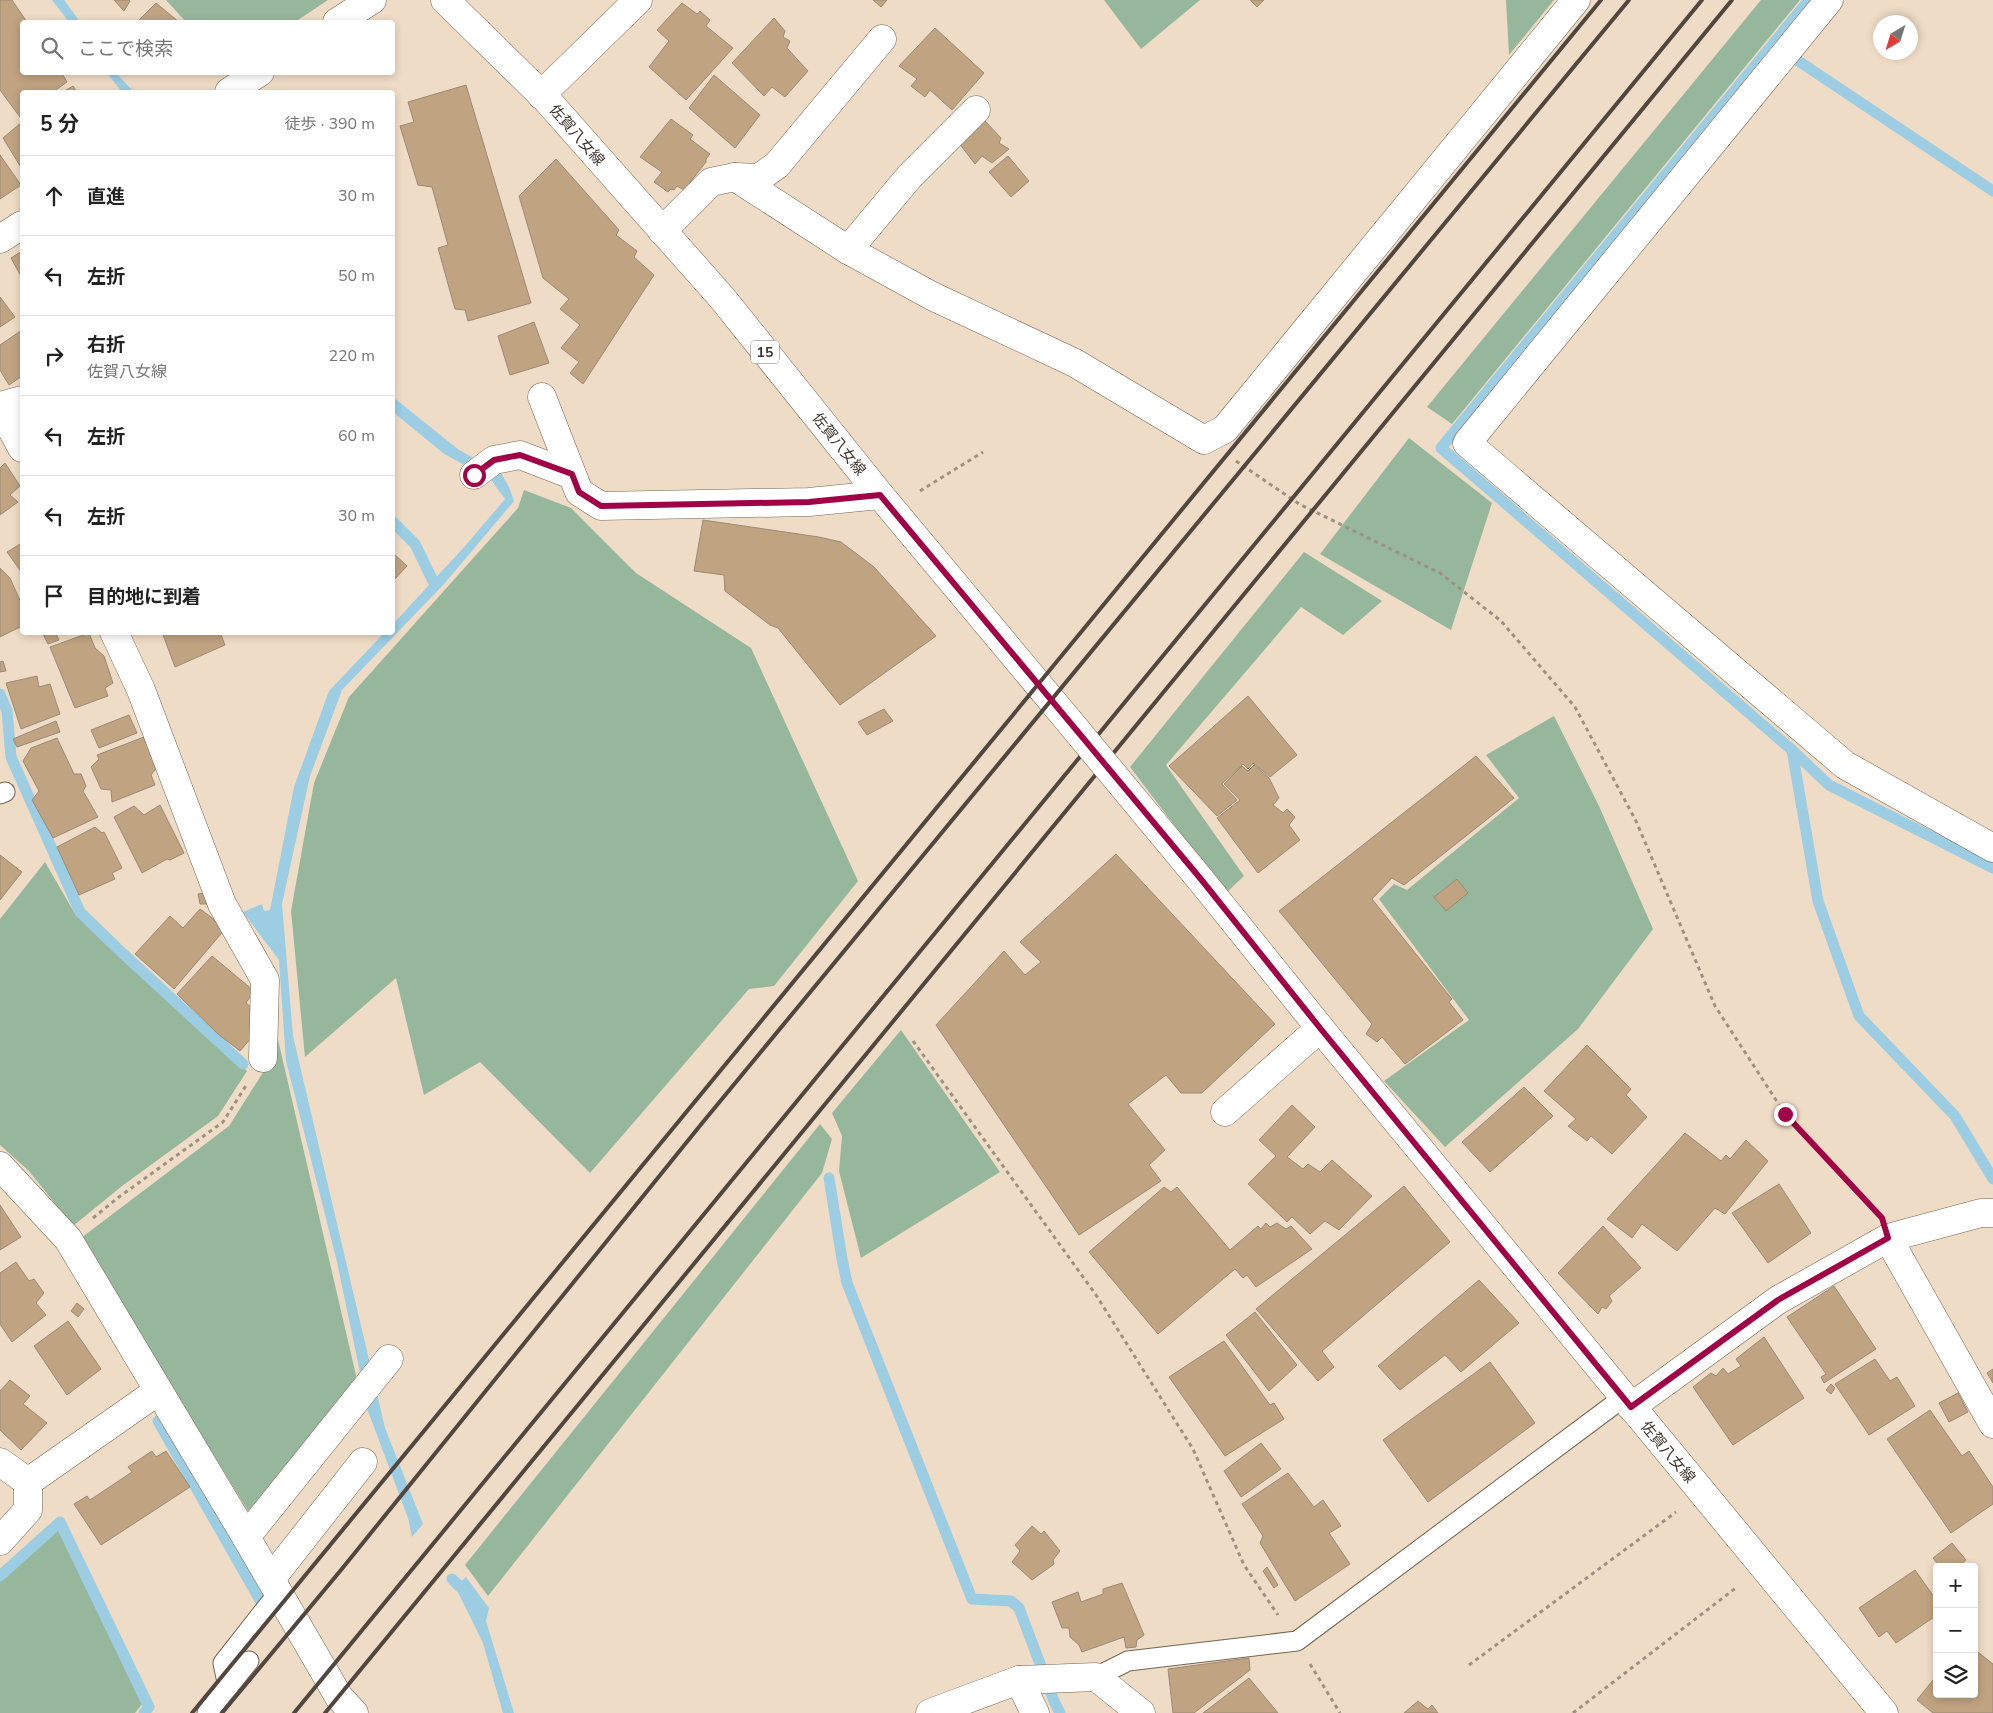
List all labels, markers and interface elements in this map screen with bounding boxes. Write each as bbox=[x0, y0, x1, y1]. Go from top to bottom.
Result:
north arrow bbox=[1873, 15, 1918, 60]
search box bbox=[20, 20, 395, 75]
icon: search bbox=[38, 34, 66, 62]
text: ここで検索 bbox=[78, 36, 173, 62]
street label: 佐賀八女線 bbox=[545, 100, 609, 170]
text: 5 分 bbox=[40, 110, 79, 138]
text: 徒歩 · 390 m bbox=[285, 113, 375, 135]
icon: ahead bbox=[40, 182, 68, 210]
text: 直進 bbox=[87, 184, 125, 210]
text: 30 m bbox=[338, 185, 375, 207]
icon: left bbox=[40, 262, 68, 290]
text: 左折 bbox=[87, 264, 125, 290]
text: 50 m bbox=[338, 265, 375, 287]
text: 右折 bbox=[87, 332, 125, 358]
road number: 15 bbox=[751, 341, 779, 364]
icon: right bbox=[40, 342, 68, 370]
text: 220 m bbox=[328, 345, 375, 367]
text: 佐賀八女線 bbox=[87, 361, 167, 383]
street label: 佐賀八女線 bbox=[808, 409, 870, 479]
icon: left bbox=[40, 422, 68, 450]
text: 左折 bbox=[87, 424, 125, 450]
text: 60 m bbox=[338, 425, 375, 447]
route start bbox=[463, 464, 486, 487]
icon: left bbox=[40, 502, 68, 530]
text: 左折 bbox=[87, 504, 125, 530]
text: 30 m bbox=[338, 505, 375, 527]
icon: arrive bbox=[40, 582, 68, 610]
text: 目的地に到着 bbox=[87, 584, 201, 610]
route end bbox=[1774, 1103, 1797, 1126]
street label: 佐賀八女線 bbox=[1636, 1417, 1700, 1487]
map controls bbox=[1933, 1563, 1978, 1698]
button: + bbox=[1933, 1563, 1978, 1608]
button: − bbox=[1933, 1608, 1978, 1653]
button: layers bbox=[1933, 1653, 1978, 1698]

